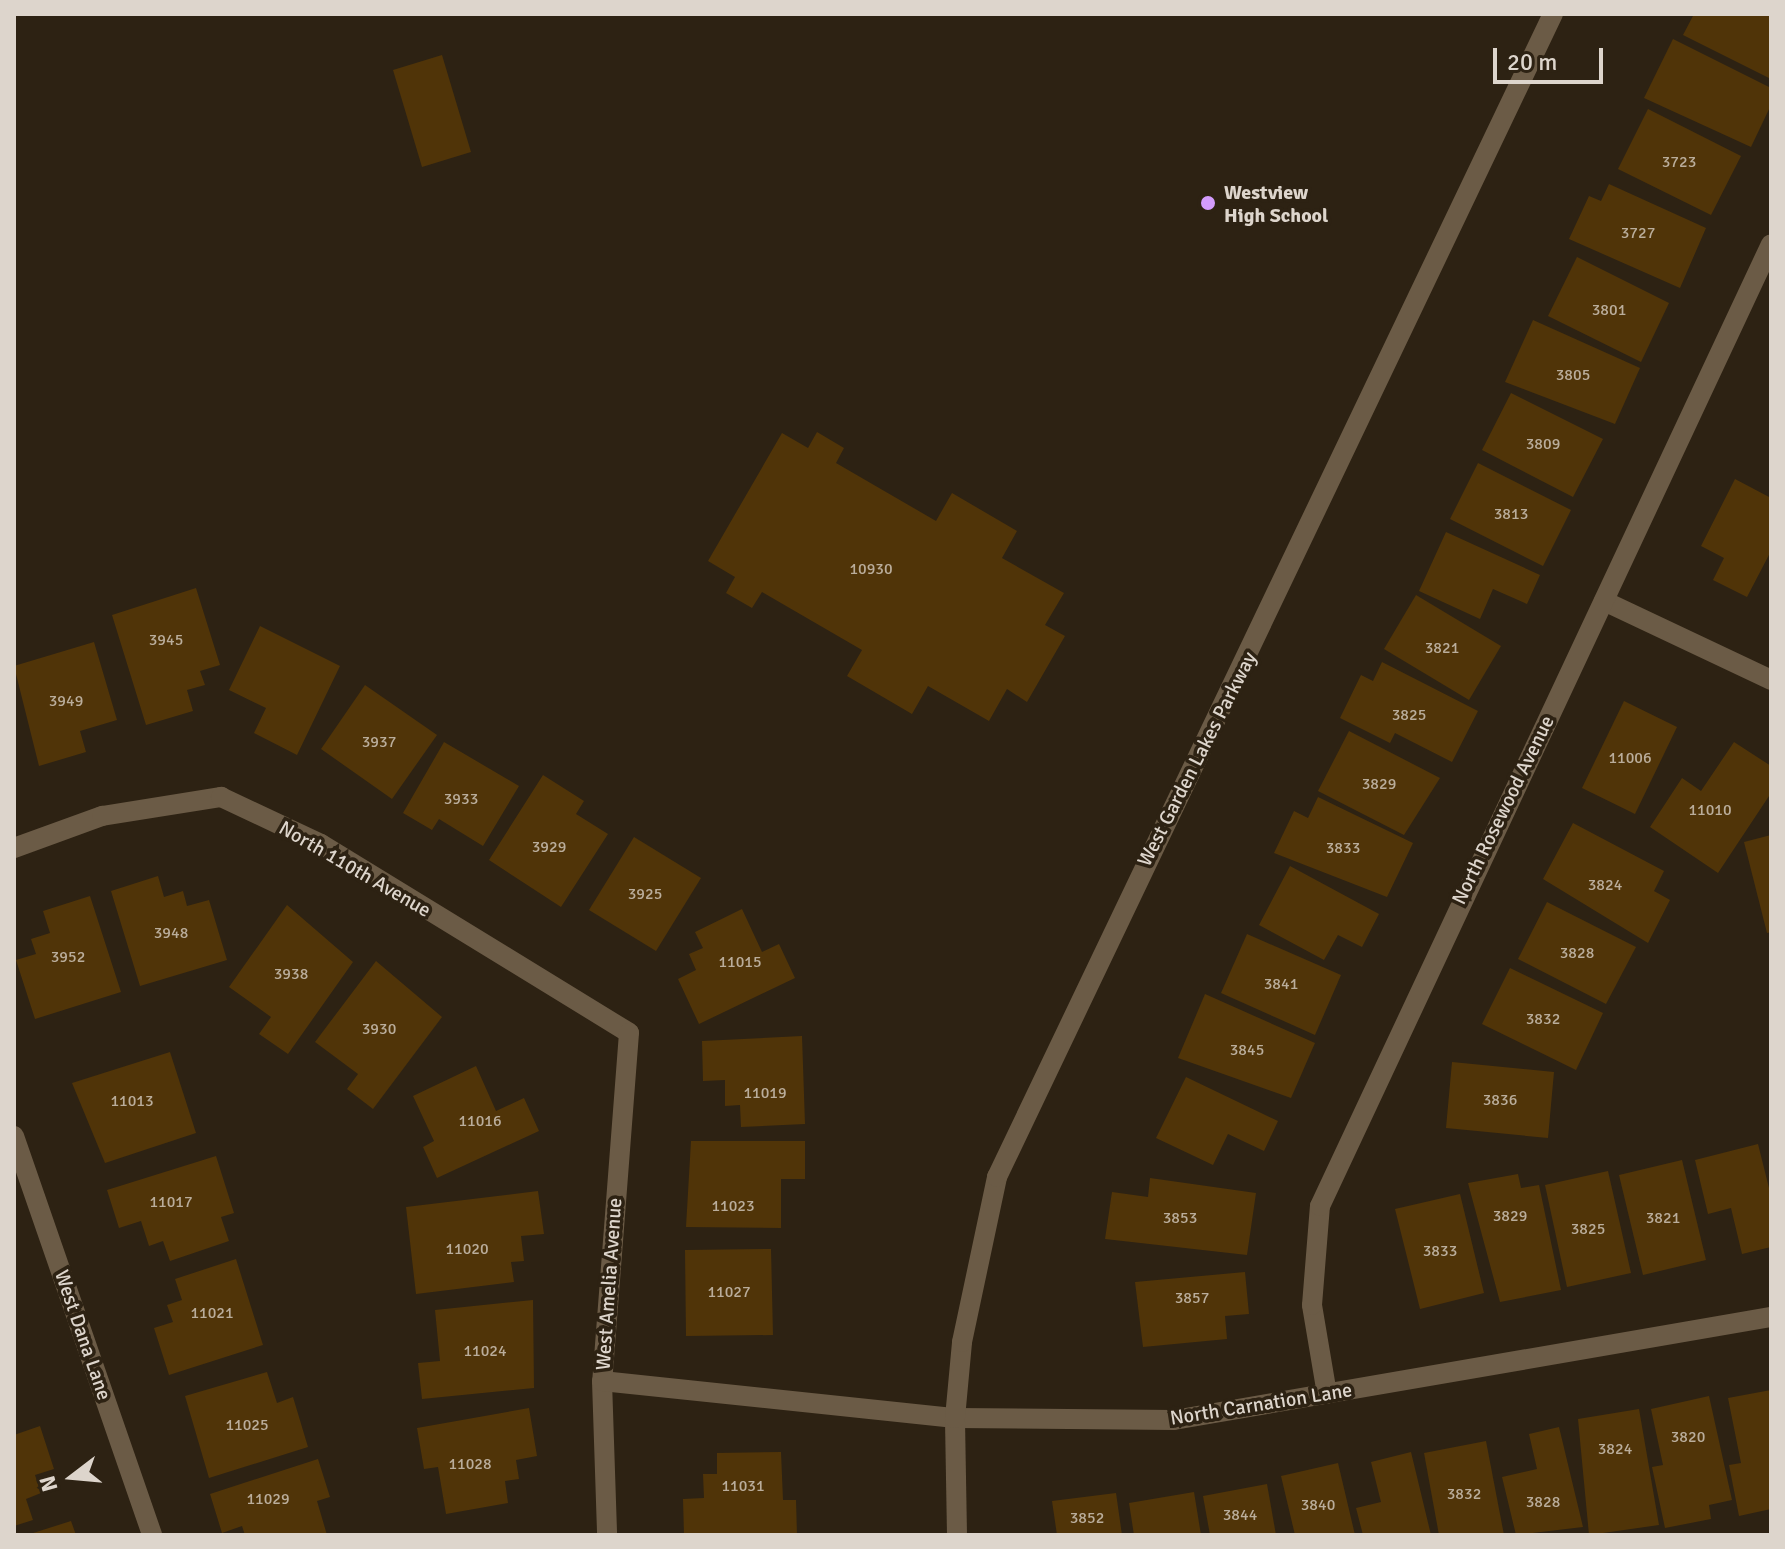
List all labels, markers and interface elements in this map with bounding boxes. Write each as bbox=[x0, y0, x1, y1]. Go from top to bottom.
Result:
scale bar bbox=[1497, 32, 1607, 82]
text: 20 m bbox=[1507, 47, 1557, 77]
house number: 3723 bbox=[1662, 152, 1696, 172]
place label: Westview High School bbox=[1224, 180, 1328, 227]
marker: Westview High School bbox=[1199, 194, 1217, 212]
house number: 3727 bbox=[1621, 223, 1655, 243]
house number: 3801 bbox=[1592, 300, 1626, 320]
house number: 3805 bbox=[1556, 365, 1590, 385]
house number: 3809 bbox=[1526, 434, 1560, 454]
house number: 3813 bbox=[1494, 504, 1528, 524]
house number: 10930 bbox=[849, 559, 893, 579]
house number: 3945 bbox=[149, 630, 183, 650]
house number: 3821 bbox=[1425, 638, 1459, 658]
street label: West Garden Lakes Parkway bbox=[1132, 648, 1262, 870]
house number: 3949 bbox=[49, 691, 83, 711]
house number: 3825 bbox=[1392, 705, 1426, 725]
street label: North Rosewood Avenue bbox=[1447, 712, 1559, 908]
house number: 3937 bbox=[362, 732, 396, 752]
house number: 11006 bbox=[1608, 748, 1652, 768]
house number: 3829 bbox=[1362, 774, 1396, 794]
house number: 3933 bbox=[444, 789, 478, 809]
house number: 11010 bbox=[1688, 800, 1732, 820]
street label: North 110th Avenue bbox=[275, 816, 435, 922]
house number: 3929 bbox=[532, 837, 566, 857]
house number: 3833 bbox=[1326, 838, 1360, 858]
house number: 3824 bbox=[1588, 875, 1622, 895]
house number: 3925 bbox=[628, 884, 662, 904]
house number: 3948 bbox=[154, 923, 188, 943]
house number: 3828 bbox=[1560, 943, 1594, 963]
house number: 3952 bbox=[51, 947, 85, 967]
house number: 11015 bbox=[718, 952, 762, 972]
house number: 3938 bbox=[274, 964, 308, 984]
house number: 3841 bbox=[1264, 974, 1298, 994]
house number: 3832 bbox=[1526, 1009, 1560, 1029]
house number: 3930 bbox=[362, 1019, 396, 1039]
house number: 3845 bbox=[1230, 1040, 1264, 1060]
house number: 11019 bbox=[743, 1083, 787, 1103]
house number: 3836 bbox=[1483, 1090, 1517, 1110]
house number: 11013 bbox=[110, 1091, 154, 1111]
house number: 11016 bbox=[458, 1111, 502, 1131]
house number: 11017 bbox=[149, 1192, 193, 1212]
house number: 11023 bbox=[711, 1196, 755, 1216]
street label: West Amelia Avenue bbox=[591, 1197, 627, 1371]
house number: 3829 bbox=[1493, 1206, 1527, 1226]
house number: 3853 bbox=[1163, 1208, 1197, 1228]
house number: 3821 bbox=[1646, 1208, 1680, 1228]
house number: 3825 bbox=[1571, 1219, 1605, 1239]
house number: 11020 bbox=[445, 1239, 489, 1259]
house number: 3833 bbox=[1423, 1241, 1457, 1261]
street label: West Dana Lane bbox=[50, 1267, 116, 1403]
house number: 11027 bbox=[707, 1282, 751, 1302]
house number: 3857 bbox=[1175, 1288, 1209, 1308]
house number: 11021 bbox=[190, 1303, 234, 1323]
house number: 11024 bbox=[463, 1341, 507, 1361]
street label: North Carnation Lane bbox=[1168, 1378, 1354, 1430]
house number: 11025 bbox=[225, 1415, 269, 1435]
house number: 3820 bbox=[1671, 1427, 1705, 1447]
north arrow bbox=[32, 1437, 112, 1517]
house number: 3824 bbox=[1598, 1439, 1632, 1459]
house number: 11028 bbox=[448, 1454, 492, 1474]
text: N bbox=[33, 1473, 64, 1495]
house number: 11031 bbox=[721, 1476, 765, 1496]
house number: 3832 bbox=[1447, 1484, 1481, 1504]
house number: 11029 bbox=[246, 1489, 290, 1509]
house number: 3828 bbox=[1526, 1492, 1560, 1512]
house number: 3840 bbox=[1301, 1495, 1335, 1515]
house number: 3844 bbox=[1223, 1505, 1257, 1525]
house number: 3852 bbox=[1070, 1508, 1104, 1528]

